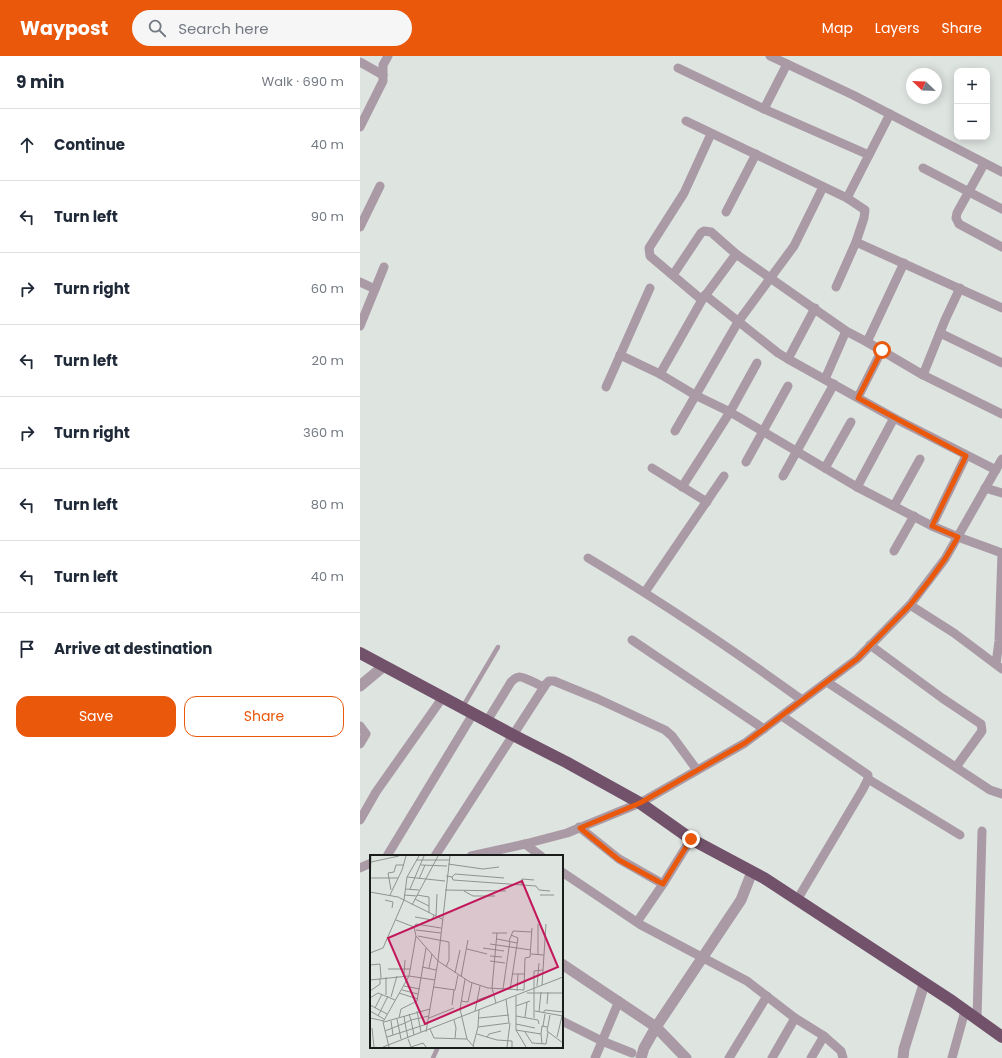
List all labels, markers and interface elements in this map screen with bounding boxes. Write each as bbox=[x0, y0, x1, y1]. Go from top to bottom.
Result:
search box bbox=[132, 10, 412, 46]
text: Waypost bbox=[20, 15, 108, 42]
icon: search bbox=[146, 17, 168, 39]
text: Search here bbox=[178, 18, 269, 39]
text: Map bbox=[822, 18, 853, 38]
text: Layers bbox=[875, 18, 919, 38]
text: Share bbox=[941, 18, 982, 38]
north arrow bbox=[906, 68, 942, 104]
map controls bbox=[954, 68, 990, 140]
button: + bbox=[954, 68, 990, 104]
text: 9 min bbox=[16, 70, 65, 94]
text: Walk · 690 m bbox=[261, 72, 344, 91]
button: − bbox=[954, 104, 990, 140]
icon: ahead bbox=[16, 134, 38, 156]
text: Continue bbox=[54, 134, 125, 155]
text: 40 m bbox=[311, 135, 344, 154]
icon: left bbox=[16, 206, 38, 228]
text: Turn left bbox=[54, 206, 118, 227]
text: 90 m bbox=[311, 207, 344, 226]
icon: right bbox=[16, 278, 38, 300]
text: Turn right bbox=[54, 278, 130, 299]
text: 60 m bbox=[311, 279, 344, 298]
route start bbox=[873, 341, 891, 359]
icon: left bbox=[16, 350, 38, 372]
text: Turn left bbox=[54, 350, 118, 371]
text: 20 m bbox=[311, 351, 344, 370]
icon: right bbox=[16, 422, 38, 444]
text: Turn right bbox=[54, 422, 130, 443]
text: 360 m bbox=[303, 423, 344, 442]
icon: left bbox=[16, 494, 38, 516]
text: Turn left bbox=[54, 494, 118, 515]
text: 80 m bbox=[311, 495, 344, 514]
icon: left bbox=[16, 566, 38, 588]
text: Turn left bbox=[54, 566, 118, 587]
text: 40 m bbox=[311, 567, 344, 586]
icon: arrive bbox=[16, 638, 38, 660]
text: Arrive at destination bbox=[54, 638, 212, 659]
button: Save bbox=[16, 696, 176, 737]
button: Share bbox=[184, 696, 344, 737]
route end bbox=[682, 830, 700, 848]
inset map bbox=[370, 855, 563, 1048]

